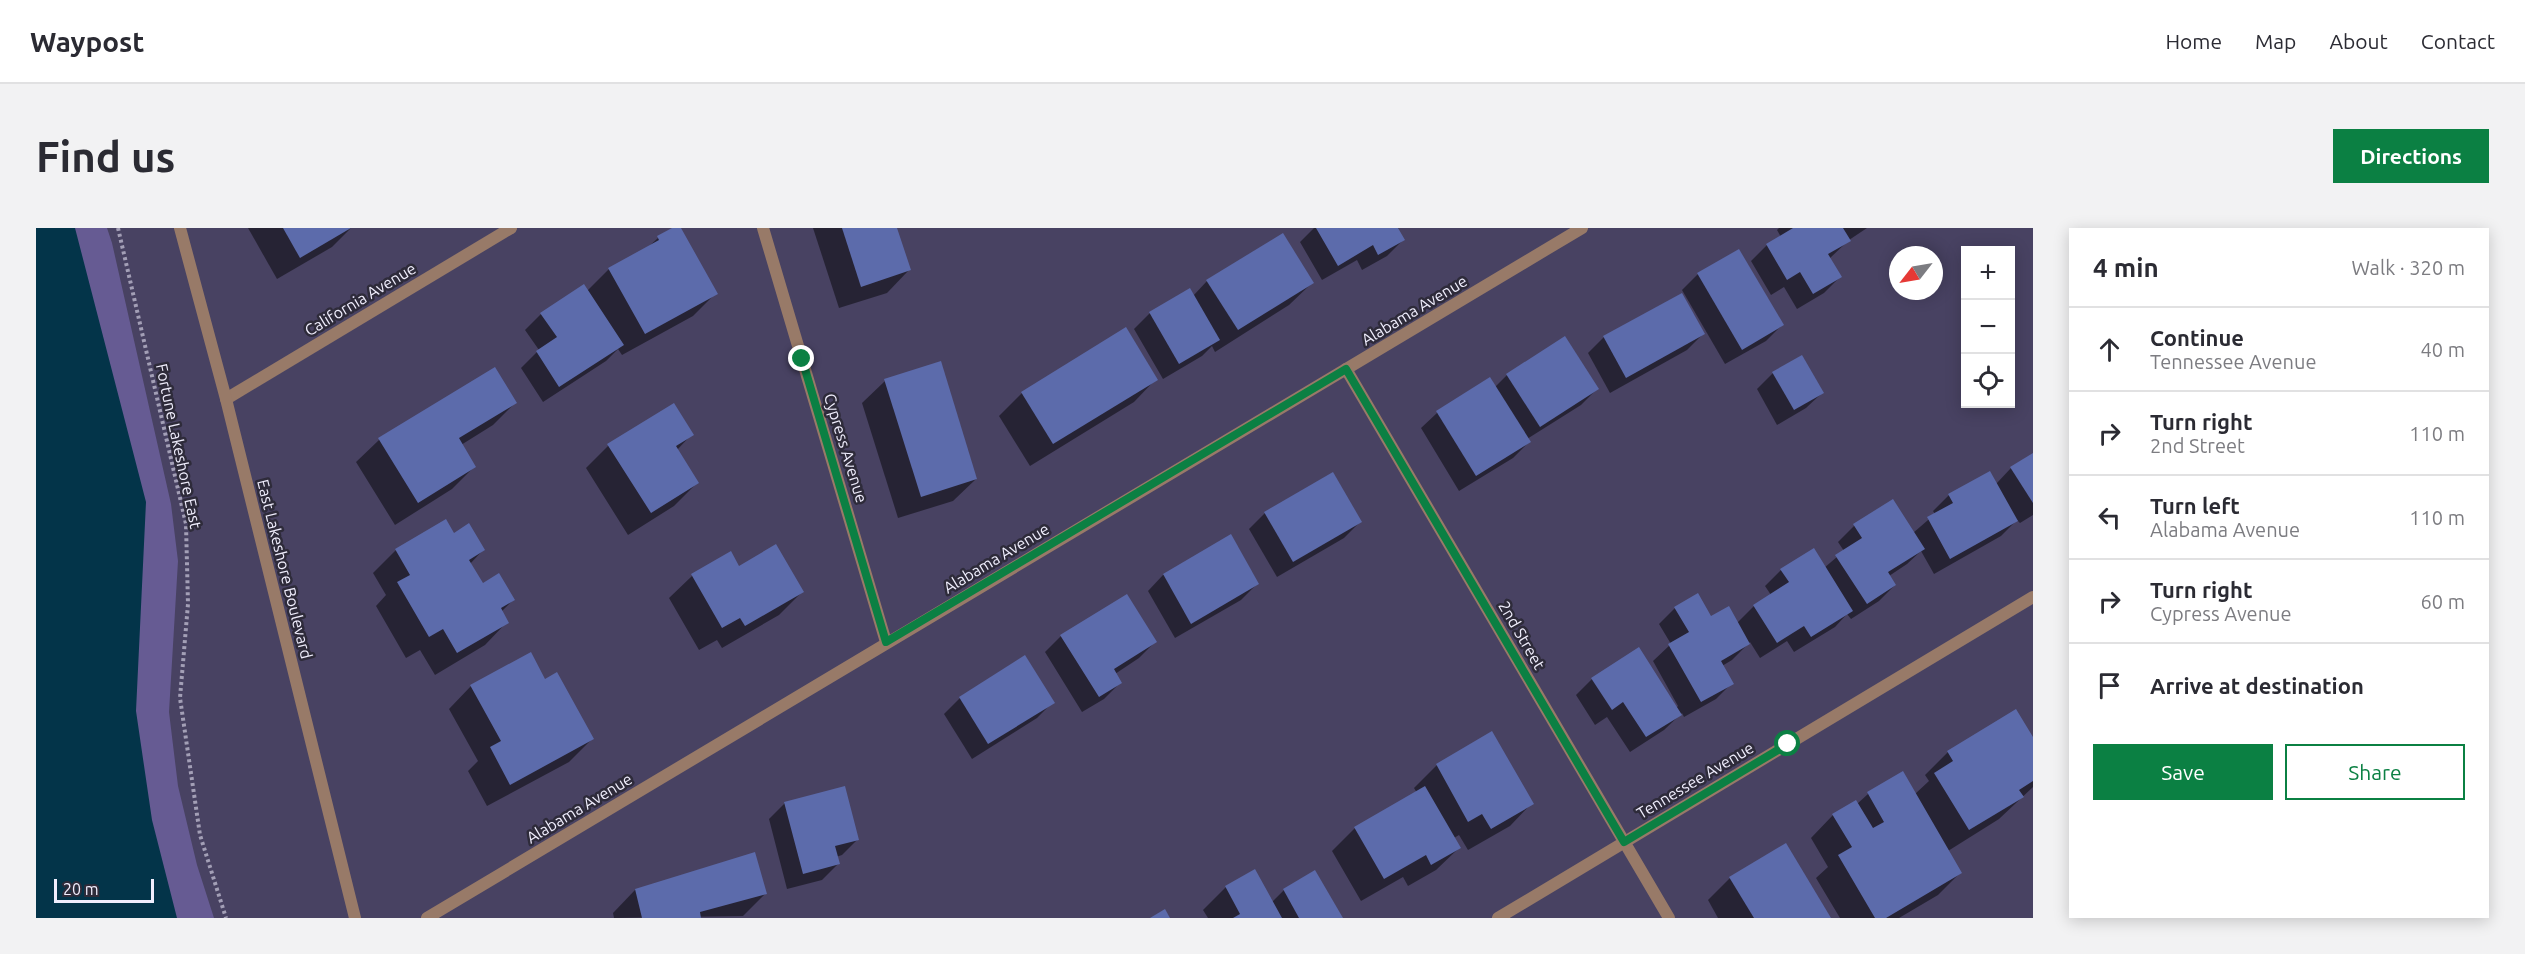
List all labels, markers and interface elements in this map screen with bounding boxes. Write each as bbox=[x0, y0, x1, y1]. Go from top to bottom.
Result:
text: Waypost bbox=[30, 26, 144, 57]
text: Home bbox=[2165, 29, 2222, 53]
text: Map bbox=[2255, 29, 2296, 53]
text: About bbox=[2329, 29, 2388, 53]
text: Contact bbox=[2421, 29, 2495, 53]
button: Directions bbox=[2333, 129, 2489, 183]
text: Find us bbox=[36, 133, 175, 180]
north arrow bbox=[1889, 246, 1943, 300]
map controls bbox=[1961, 246, 2015, 408]
button: + bbox=[1961, 246, 2015, 300]
text: 4 min bbox=[2093, 253, 2159, 282]
text: Walk · 320 m bbox=[2352, 256, 2465, 279]
street label: California Avenue bbox=[301, 259, 419, 339]
street label: Alabama Avenue bbox=[1358, 271, 1470, 349]
button: − bbox=[1961, 300, 2015, 354]
text: Continue bbox=[2150, 325, 2244, 350]
icon: ahead bbox=[2093, 333, 2126, 366]
text: 40 m bbox=[2421, 338, 2465, 361]
route end bbox=[788, 345, 814, 371]
text: Tennessee Avenue bbox=[2150, 350, 2316, 373]
button: locate bbox=[1961, 354, 2015, 408]
street label: Fortune Lakeshore East bbox=[153, 362, 205, 531]
street label: Cypress Avenue bbox=[821, 391, 871, 505]
text: Turn right bbox=[2150, 409, 2252, 434]
icon: right bbox=[2093, 417, 2126, 450]
text: 110 m bbox=[2409, 422, 2465, 445]
text: 2nd Street bbox=[2150, 434, 2245, 457]
street label: East Lakeshore Boulevard bbox=[254, 477, 316, 661]
text: Turn left bbox=[2150, 493, 2240, 518]
icon: left bbox=[2093, 501, 2126, 534]
text: 110 m bbox=[2409, 506, 2465, 529]
text: Alabama Avenue bbox=[2150, 518, 2300, 541]
street label: Alabama Avenue bbox=[940, 519, 1052, 597]
text: Turn right bbox=[2150, 577, 2252, 602]
icon: right bbox=[2093, 585, 2126, 618]
text: 60 m bbox=[2421, 590, 2465, 613]
street label: 2nd Street bbox=[1495, 598, 1549, 673]
text: Cypress Avenue bbox=[2150, 602, 2292, 625]
icon: arrive bbox=[2093, 669, 2126, 702]
text: Arrive at destination bbox=[2150, 673, 2364, 698]
route start bbox=[1774, 730, 1800, 756]
street label: Tennessee Avenue bbox=[1633, 738, 1757, 822]
button: Save bbox=[2093, 744, 2273, 800]
button: Share bbox=[2285, 744, 2465, 800]
street label: Alabama Avenue bbox=[523, 769, 635, 847]
scale bar bbox=[54, 876, 154, 904]
text: 20 m bbox=[63, 880, 99, 898]

